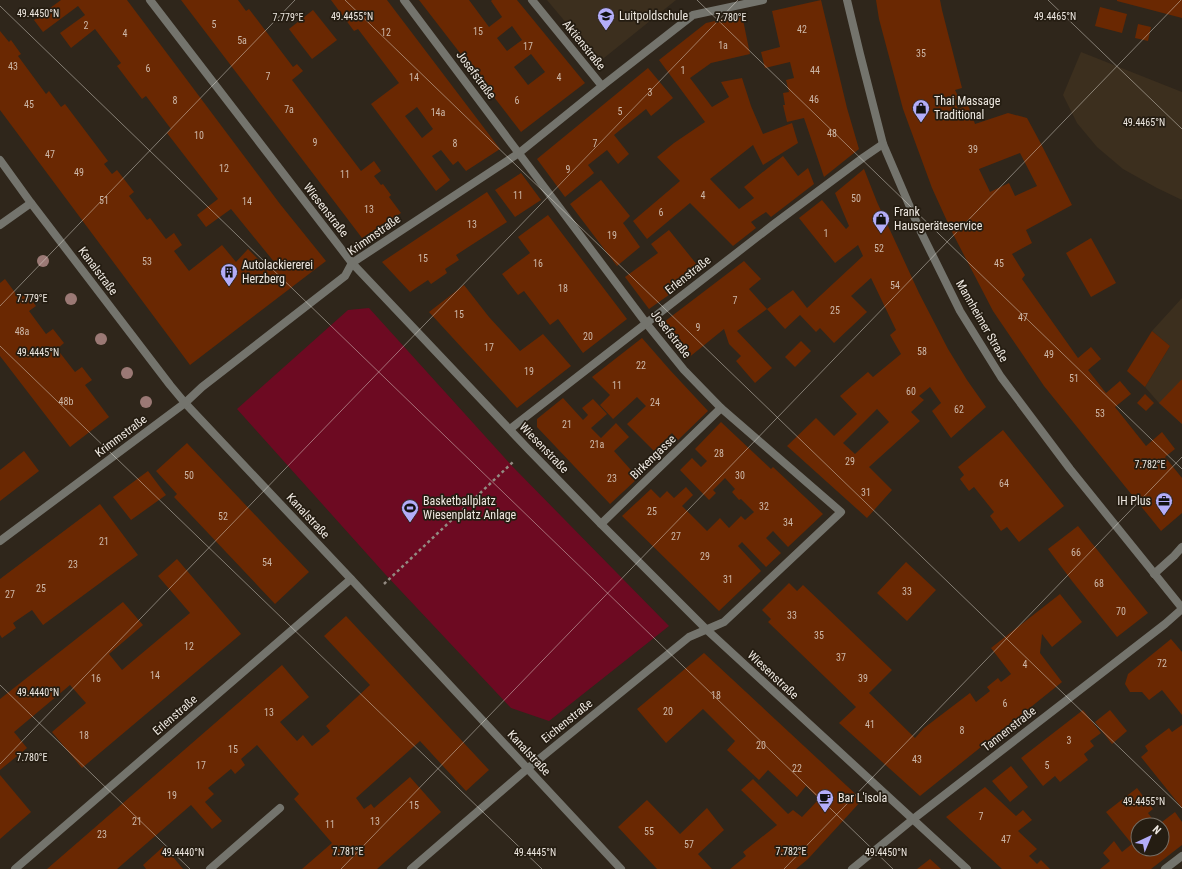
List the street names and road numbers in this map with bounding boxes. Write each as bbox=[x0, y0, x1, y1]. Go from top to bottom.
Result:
street label: Aktienstraße bbox=[560, 17, 609, 73]
street label: Josefstraße bbox=[453, 48, 499, 102]
street label: Wiesenstraße bbox=[301, 180, 352, 240]
street label: Krimmstraße bbox=[345, 212, 403, 258]
street label: Kanalstraße bbox=[75, 244, 121, 298]
street label: Erlenstraße bbox=[662, 253, 714, 297]
street label: Mannheimer Straße bbox=[953, 277, 1011, 365]
street label: Josefstraße bbox=[648, 307, 694, 361]
street label: Krimmstraße bbox=[92, 412, 150, 460]
street label: Wiesenstraße bbox=[517, 420, 572, 476]
street label: Birkengasse bbox=[627, 432, 679, 482]
street label: Kanalstraße bbox=[284, 490, 333, 542]
street label: Wiesenstraße bbox=[745, 648, 802, 702]
street label: Erlenstraße bbox=[150, 692, 200, 738]
street label: Eichenstraße bbox=[539, 696, 596, 746]
street label: Tannenstraße bbox=[979, 703, 1039, 754]
street label: Kanalstraße bbox=[505, 727, 554, 779]

